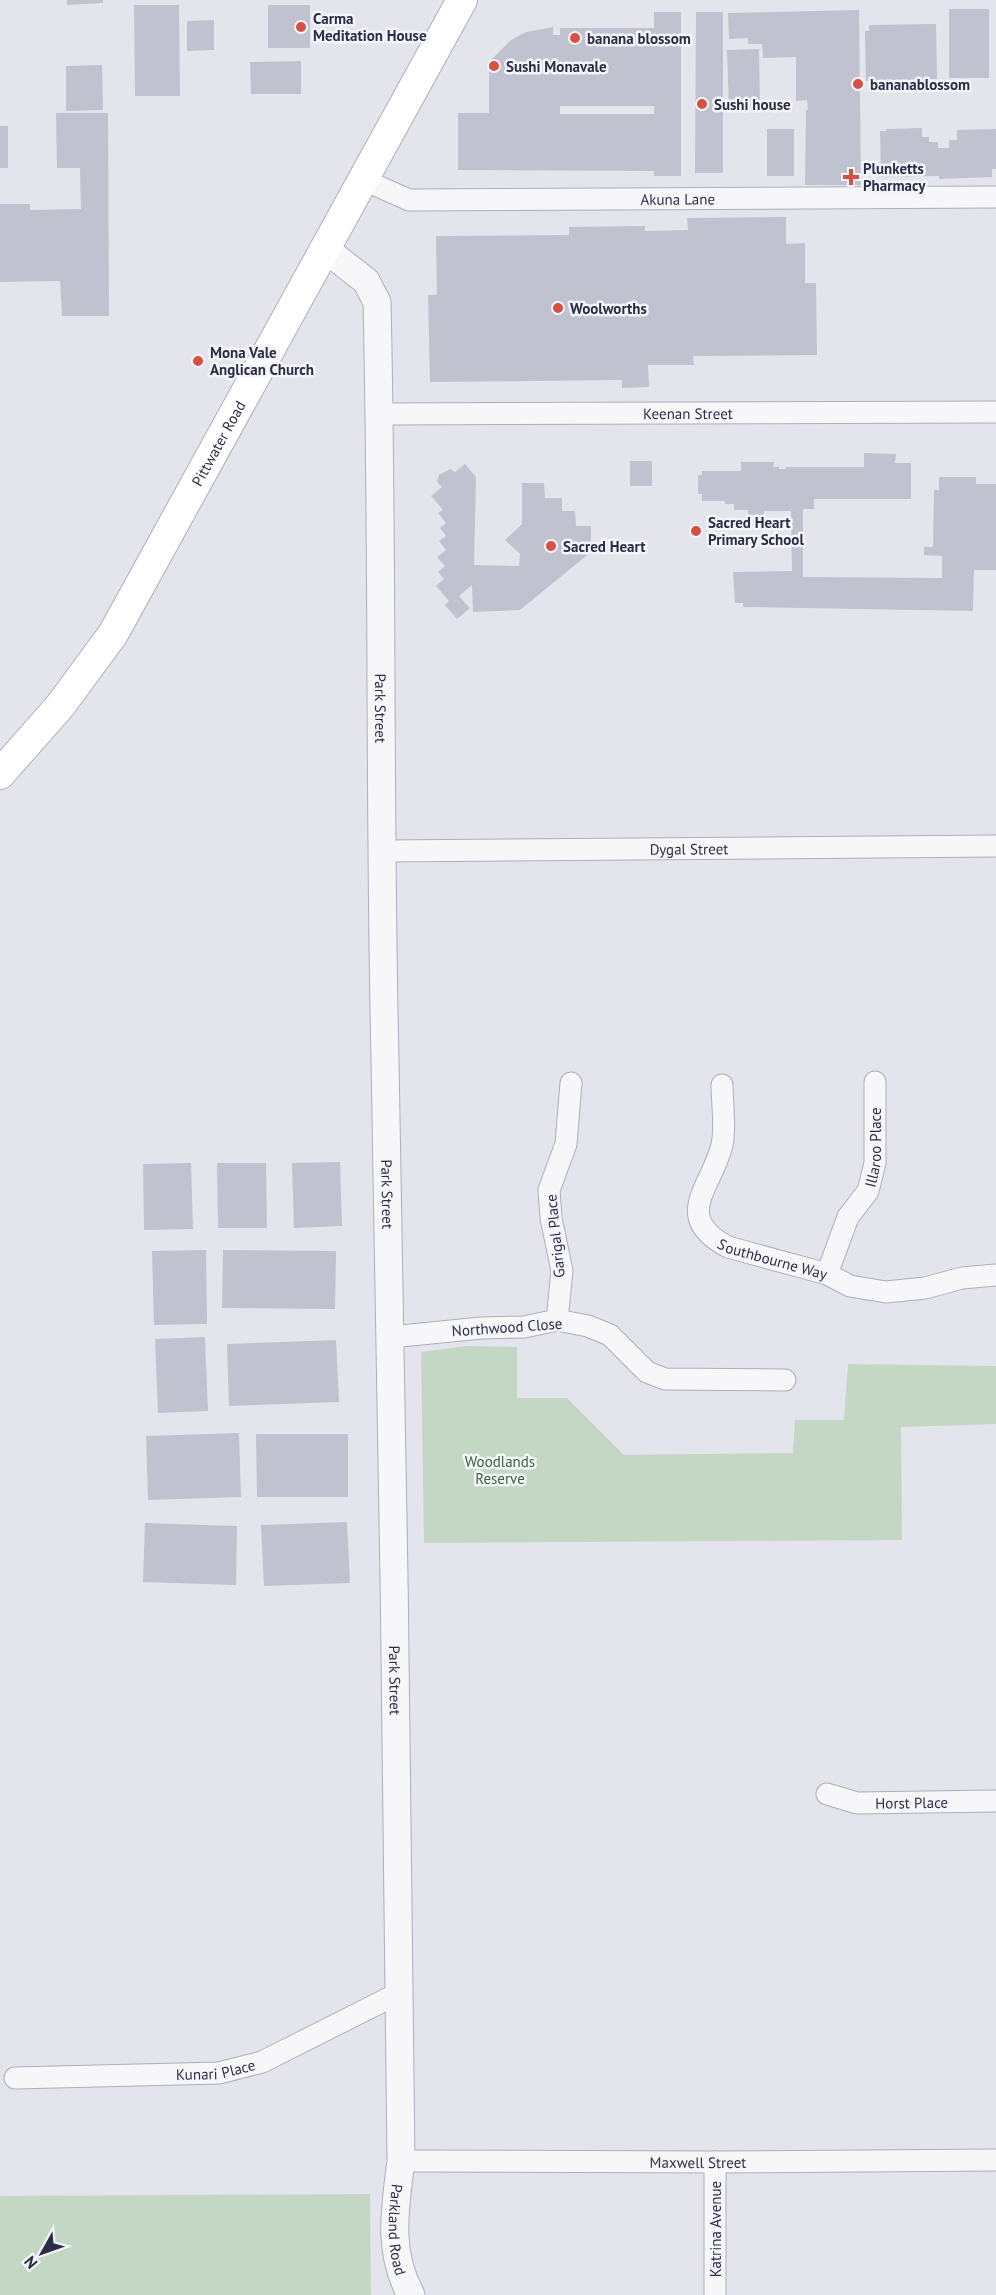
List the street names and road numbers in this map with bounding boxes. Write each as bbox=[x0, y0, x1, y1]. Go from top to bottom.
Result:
street label: Akuna Lane bbox=[640, 189, 715, 208]
street label: Pittwater Road bbox=[187, 397, 249, 489]
street label: Keenan Street bbox=[643, 403, 733, 423]
street label: Park Street bbox=[371, 673, 391, 743]
street label: Dygal Street bbox=[650, 839, 728, 858]
street label: Illaroo Place bbox=[860, 1107, 885, 1189]
street label: Park Street bbox=[378, 1159, 398, 1229]
street label: Garigal Place bbox=[541, 1193, 569, 1279]
street label: Southbourne Way bbox=[714, 1234, 830, 1283]
street label: Northwood Close bbox=[451, 1314, 563, 1340]
street label: Park Street bbox=[385, 1645, 405, 1715]
street label: Horst Place bbox=[875, 1792, 948, 1812]
street label: Kunari Place bbox=[176, 2055, 257, 2084]
street label: Maxwell Street bbox=[650, 2152, 746, 2172]
street label: Katrina Avenue bbox=[706, 2181, 725, 2277]
street label: Parkland Road bbox=[385, 2183, 411, 2278]

